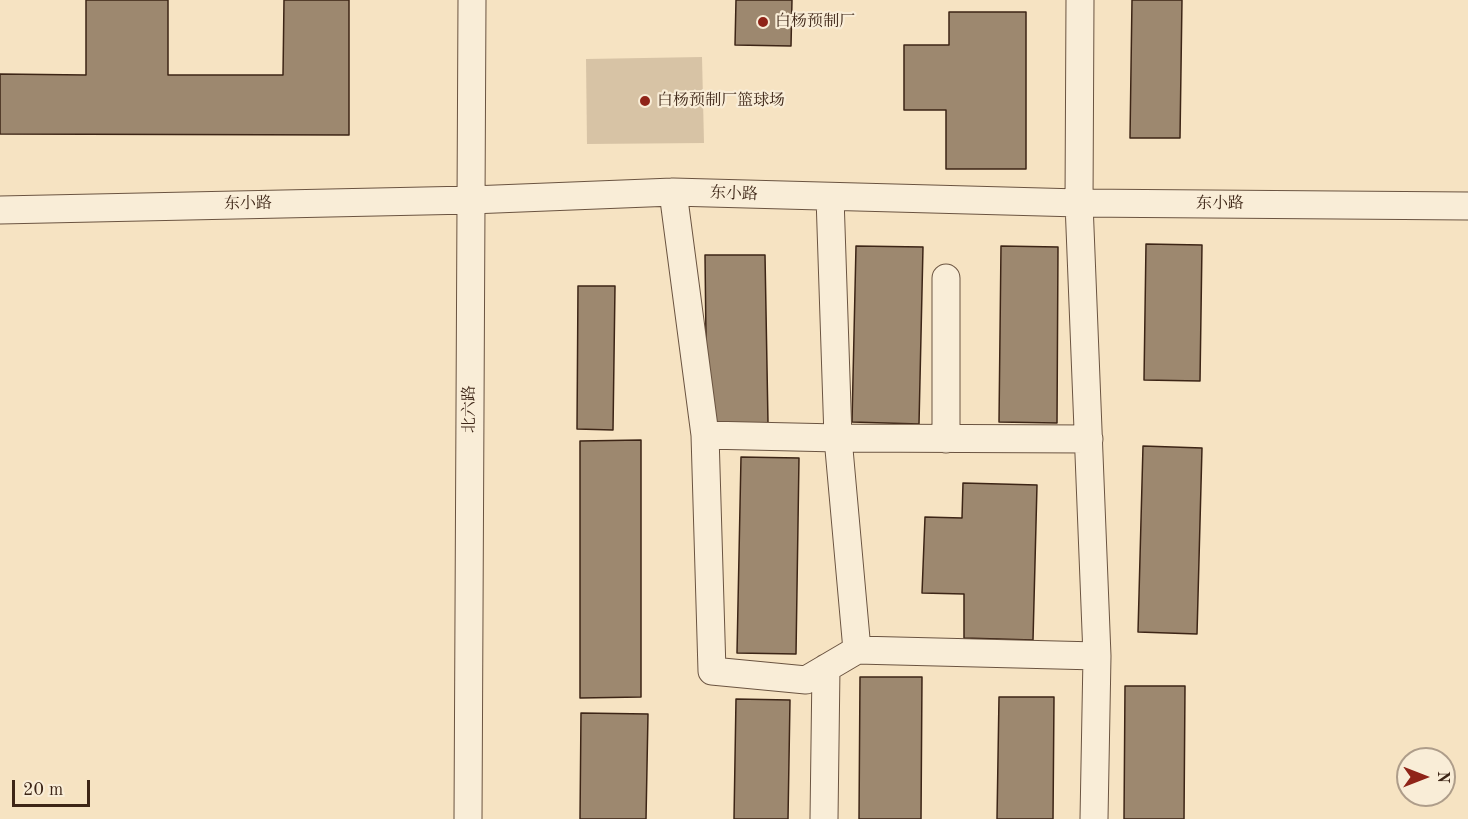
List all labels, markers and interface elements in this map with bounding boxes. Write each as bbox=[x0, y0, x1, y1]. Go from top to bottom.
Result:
place label: 白杨预制厂 bbox=[775, 12, 855, 32]
marker: 白杨预制厂 bbox=[756, 15, 770, 29]
place label: 白杨预制厂篮球场 bbox=[657, 91, 785, 111]
marker: 白杨预制厂篮球场 bbox=[638, 94, 652, 108]
street label: 东小路 bbox=[710, 184, 758, 204]
street label: 东小路 bbox=[224, 194, 272, 214]
street label: 东小路 bbox=[1196, 194, 1244, 214]
street label: 北六路 bbox=[460, 385, 480, 433]
north arrow bbox=[1396, 747, 1456, 807]
scale bar bbox=[15, 768, 93, 806]
text: N bbox=[1434, 771, 1450, 783]
text: 20 m bbox=[23, 781, 63, 799]

